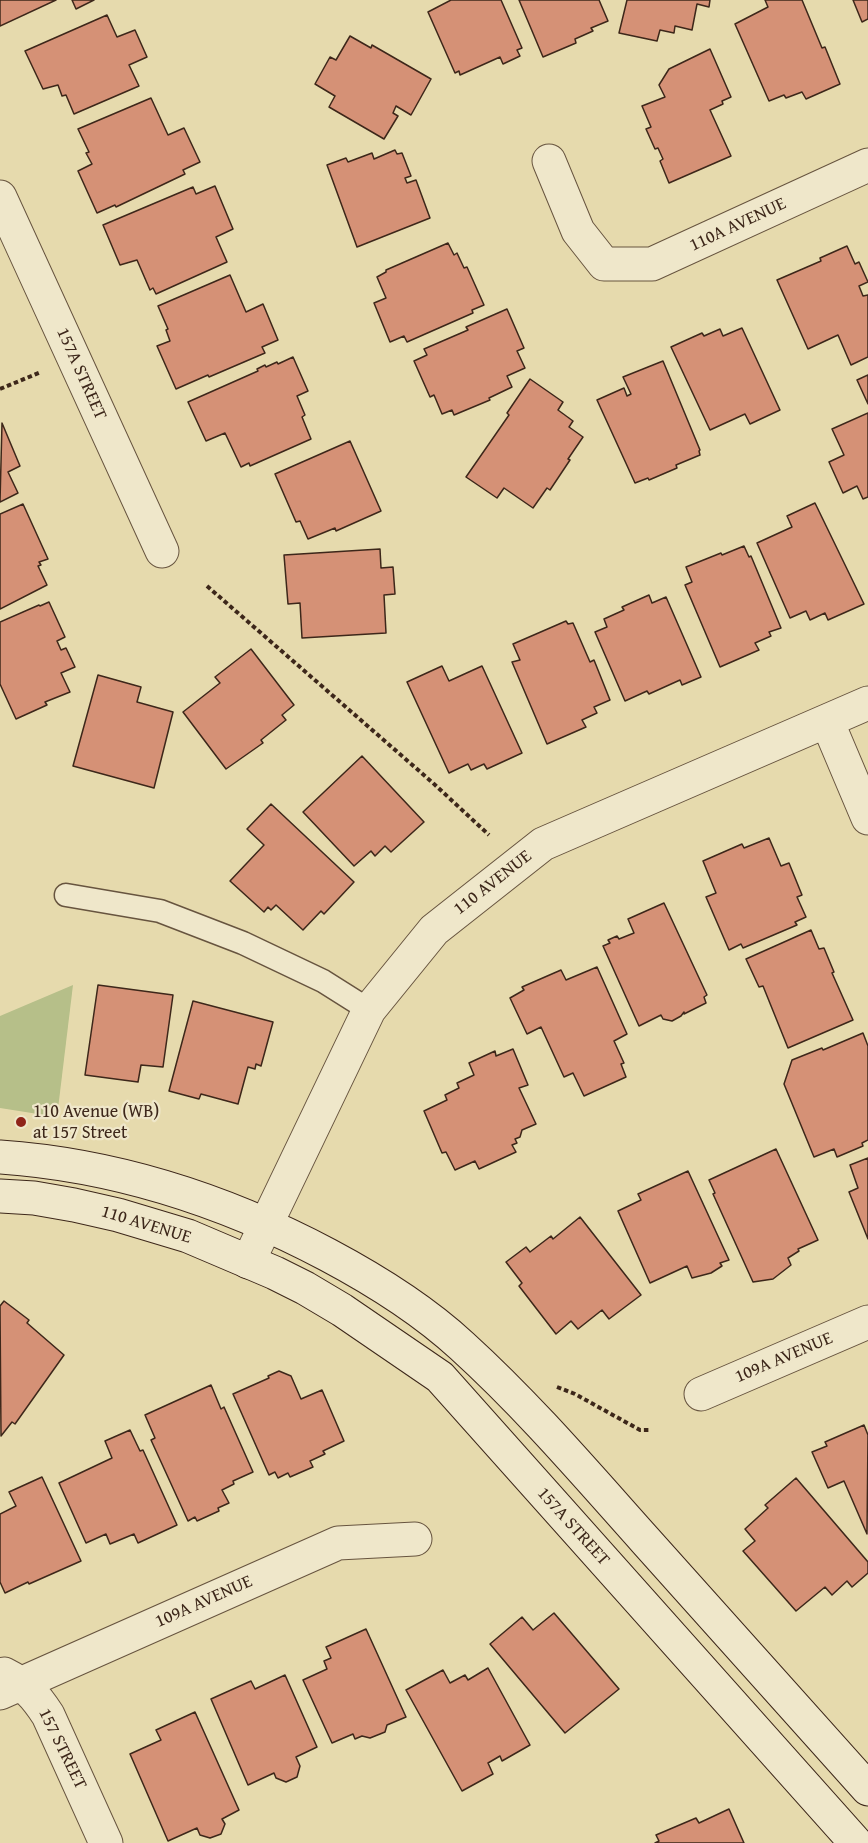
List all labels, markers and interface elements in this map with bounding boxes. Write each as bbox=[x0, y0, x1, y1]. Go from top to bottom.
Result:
street label: 110A AVENUE bbox=[686, 193, 790, 257]
street label: 157A STREET bbox=[51, 325, 111, 423]
street label: 110 AVENUE bbox=[450, 846, 536, 920]
place label: 110 Avenue (WB) at 157 Street bbox=[33, 1101, 159, 1144]
marker: 110 Avenue (WB) at 157 Street bbox=[14, 1115, 28, 1129]
street label: 110 AVENUE bbox=[98, 1201, 194, 1249]
street label: 109A AVENUE bbox=[732, 1328, 836, 1388]
street label: 157A STREET bbox=[532, 1483, 614, 1571]
street label: 109A AVENUE bbox=[152, 1571, 256, 1633]
street label: 157 STREET bbox=[33, 1705, 91, 1793]

